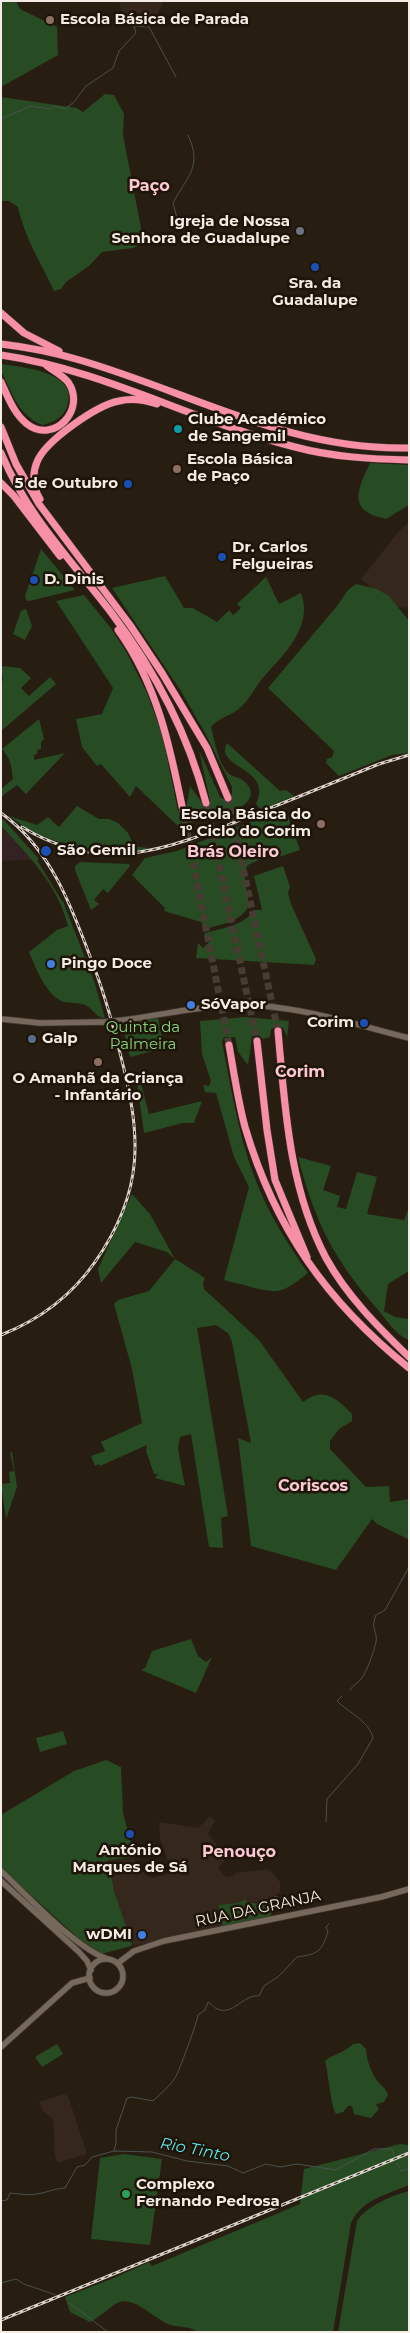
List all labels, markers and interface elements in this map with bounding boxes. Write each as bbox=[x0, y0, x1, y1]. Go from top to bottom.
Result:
place label: Escola Básica de Parada bbox=[60, 11, 249, 29]
marker: Escola Básica de Parada bbox=[44, 14, 56, 26]
district label: Paço bbox=[128, 176, 170, 196]
place label: Igreja de Nossa Senhora de Guadalupe bbox=[111, 213, 290, 248]
marker: Igreja de Nossa Senhora de Guadalupe bbox=[294, 225, 306, 237]
marker: Sra. da Guadalupe bbox=[309, 261, 321, 273]
place label: Sra. da Guadalupe bbox=[272, 275, 358, 310]
place label: Clube Académico de Sangemil bbox=[188, 411, 326, 446]
marker: Clube Académico de Sangemil bbox=[172, 423, 184, 435]
place label: Escola Básica de Paço bbox=[187, 451, 293, 486]
marker: Escola Básica de Paço bbox=[171, 463, 183, 475]
place label: 5 de Outubro bbox=[14, 475, 118, 493]
marker: 5 de Outubro bbox=[122, 478, 134, 490]
place label: Dr. Carlos Felgueiras bbox=[232, 539, 313, 574]
marker: Dr. Carlos Felgueiras bbox=[216, 551, 228, 563]
place label: D. Dinis bbox=[44, 571, 104, 589]
marker: D. Dinis bbox=[28, 574, 40, 586]
place label: Escola Básica do 1º Ciclo do Corim bbox=[180, 806, 311, 841]
marker: Escola Básica do 1º Ciclo do Corim bbox=[315, 818, 327, 830]
place label: São Gemil bbox=[57, 842, 136, 860]
district label: Brás Oleiro bbox=[187, 842, 279, 862]
marker: São Gemil bbox=[39, 844, 53, 858]
place label: Pingo Doce bbox=[61, 955, 152, 973]
marker: Pingo Doce bbox=[45, 958, 57, 970]
place label: SóVapor bbox=[201, 996, 266, 1014]
marker: SóVapor bbox=[185, 999, 197, 1011]
place label: Corim bbox=[307, 1014, 354, 1032]
marker: Corim bbox=[358, 1017, 370, 1029]
park label: Quinta da Palmeira bbox=[106, 1019, 180, 1054]
place label: Galp bbox=[42, 1030, 78, 1048]
marker: Galp bbox=[26, 1033, 38, 1045]
marker: O Amanhã da Criança - Infantário bbox=[92, 1056, 104, 1068]
district label: Corim bbox=[275, 1062, 325, 1082]
place label: O Amanhã da Criança - Infantário bbox=[12, 1070, 184, 1105]
district label: Coriscos bbox=[278, 1476, 348, 1496]
marker: António Marques de Sá bbox=[124, 1828, 136, 1840]
place label: António Marques de Sá bbox=[72, 1842, 188, 1877]
district label: Penouço bbox=[202, 1842, 276, 1862]
street label: RUA DA GRANJA bbox=[194, 1887, 322, 1931]
place label: wDMI bbox=[86, 1926, 132, 1944]
marker: wDMI bbox=[136, 1929, 148, 1941]
water label: Rio Tinto bbox=[158, 2134, 232, 2166]
place label: Complexo Fernando Pedrosa bbox=[136, 2176, 280, 2211]
marker: Complexo Fernando Pedrosa bbox=[120, 2188, 132, 2200]

